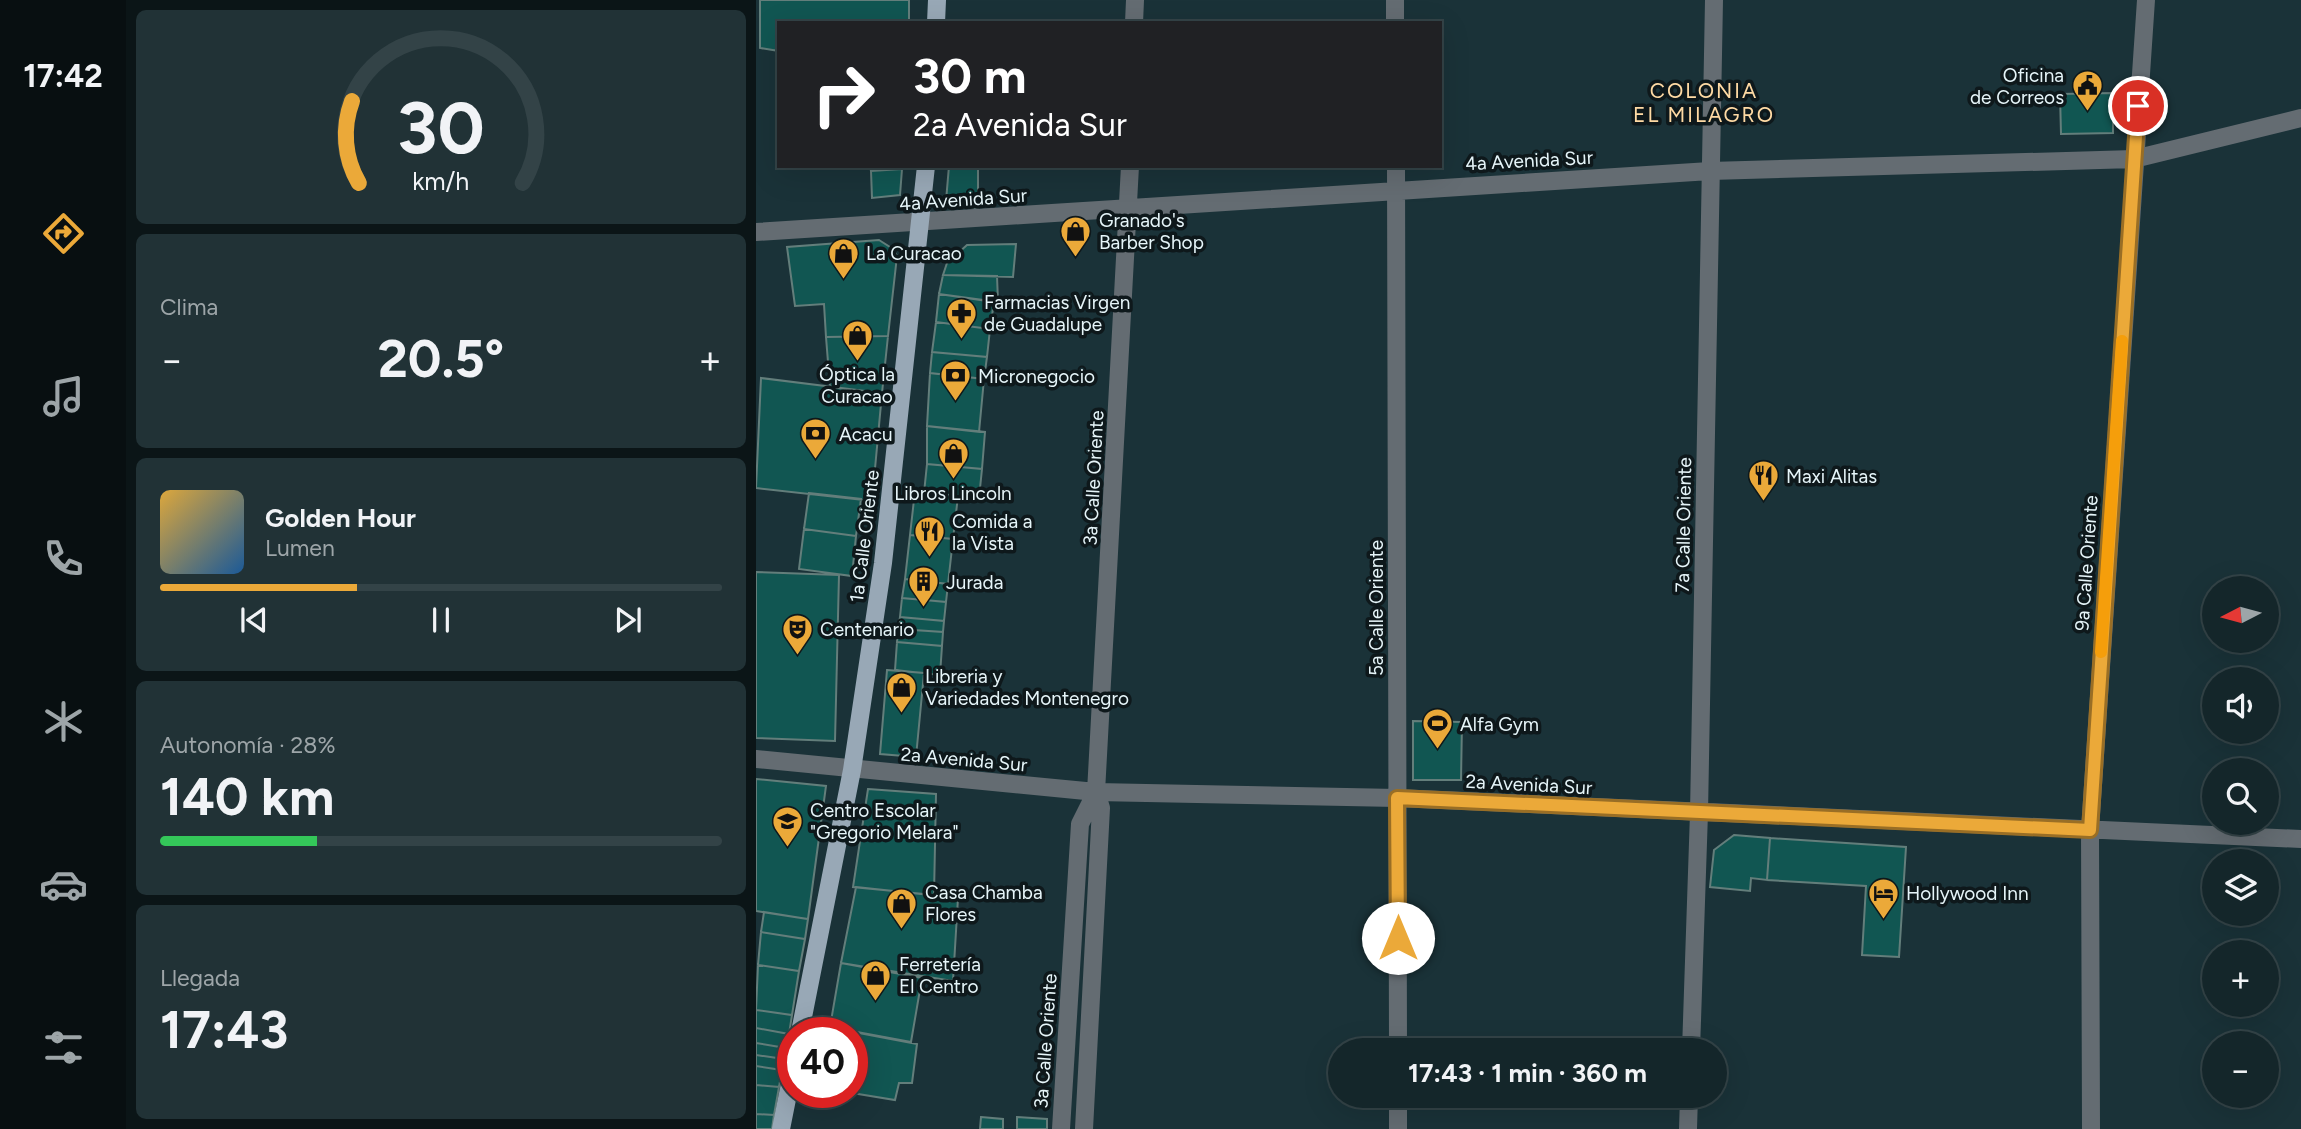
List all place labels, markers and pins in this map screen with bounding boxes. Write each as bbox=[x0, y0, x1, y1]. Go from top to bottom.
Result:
place label: Oficina de Correos bbox=[1970, 64, 2064, 109]
public building icon: Oficina de Correos bbox=[2070, 69, 2104, 113]
pin bbox=[2108, 76, 2168, 136]
place label: Granado's Barber Shop bbox=[1099, 209, 1204, 254]
shop icon: Granado's Barber Shop bbox=[1059, 214, 1093, 258]
shop icon: La Curacao bbox=[826, 236, 860, 280]
place label: La Curacao bbox=[866, 242, 962, 265]
place label: Farmacias Virgen de Guadalupe bbox=[984, 291, 1130, 336]
pharmacy icon: Farmacias Virgen de Guadalupe bbox=[944, 296, 978, 340]
shop icon: Óptica la Curacao bbox=[840, 318, 874, 362]
bank icon: Micronegocio bbox=[938, 359, 972, 403]
place label: Óptica la Curacao bbox=[819, 363, 895, 408]
place label: Micronegocio bbox=[978, 365, 1095, 388]
bank icon: Acacu bbox=[799, 417, 833, 461]
place label: Acacu bbox=[839, 423, 893, 446]
shop icon: Libros Lincoln bbox=[936, 437, 970, 481]
restaurant icon: Maxi Alitas bbox=[1746, 459, 1780, 503]
place label: Maxi Alitas bbox=[1786, 465, 1877, 488]
place label: Libros Lincoln bbox=[894, 482, 1012, 505]
place label: Comida a la Vista bbox=[952, 510, 1033, 555]
restaurant icon: Comida a la Vista bbox=[912, 515, 946, 559]
building icon: Jurada bbox=[906, 565, 940, 609]
place label: Jurada bbox=[946, 571, 1003, 594]
theatre icon: Centenario bbox=[780, 612, 814, 656]
place label: Centenario bbox=[820, 618, 914, 641]
place label: Libreria y Variedades Montenegro bbox=[925, 665, 1129, 710]
shop icon: Libreria y Variedades Montenegro bbox=[885, 670, 919, 714]
sports icon: Alfa Gym bbox=[1420, 707, 1454, 751]
place label: Alfa Gym bbox=[1460, 713, 1539, 736]
place label: Centro Escolar "Gregorio Melara" bbox=[810, 799, 959, 844]
school or university icon: Centro Escolar "Gregorio Melara" bbox=[770, 804, 804, 848]
hotel icon: Hollywood Inn bbox=[1866, 876, 1900, 920]
place label: Casa Chamba Flores bbox=[925, 881, 1043, 926]
place label: Hollywood Inn bbox=[1906, 882, 2029, 905]
shop icon: Casa Chamba Flores bbox=[885, 886, 919, 930]
place label: Ferretería El Centro bbox=[899, 953, 981, 998]
shop icon: Ferretería El Centro bbox=[859, 958, 893, 1002]

